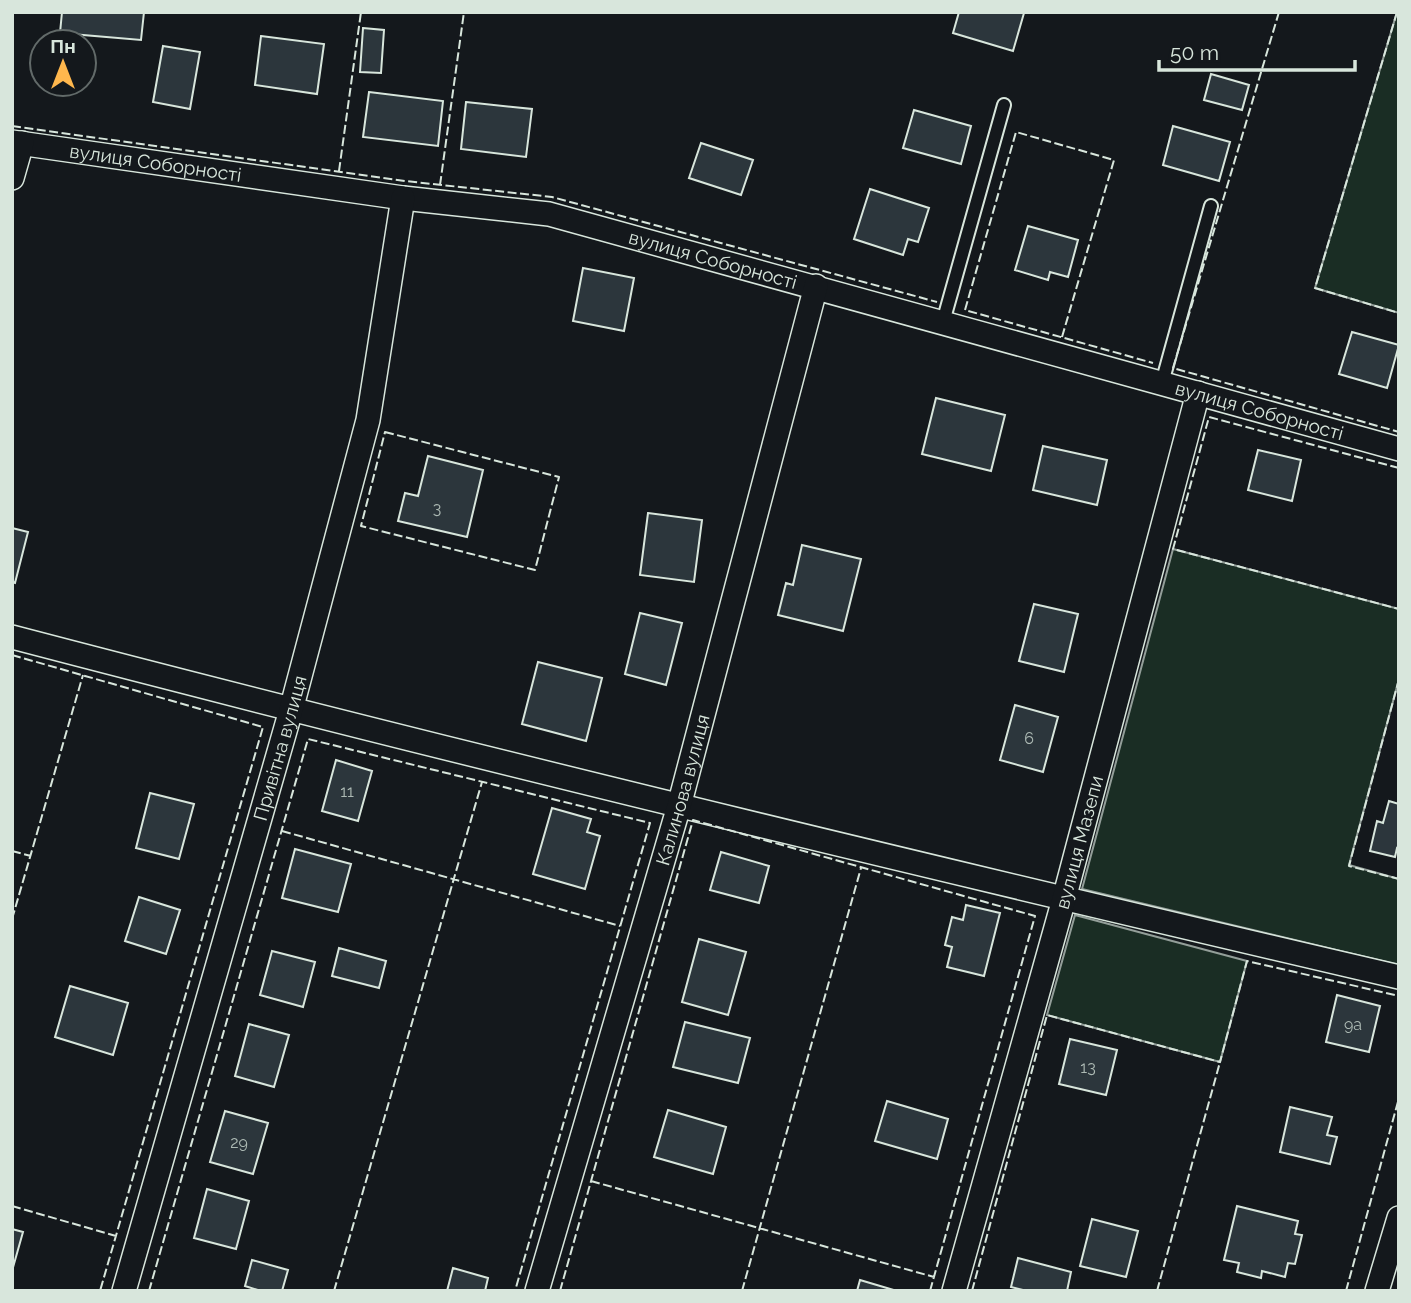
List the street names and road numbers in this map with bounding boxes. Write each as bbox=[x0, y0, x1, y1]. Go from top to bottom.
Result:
street label: вулиця Соборності bbox=[68, 139, 243, 186]
street label: вулиця Соборності bbox=[627, 226, 799, 293]
street label: вулиця Соборності bbox=[1173, 377, 1346, 444]
street label: Привітна вулиця bbox=[249, 673, 311, 823]
street label: Калинова вулиця bbox=[651, 712, 714, 868]
street label: вулиця Мазепи bbox=[1051, 773, 1107, 911]

